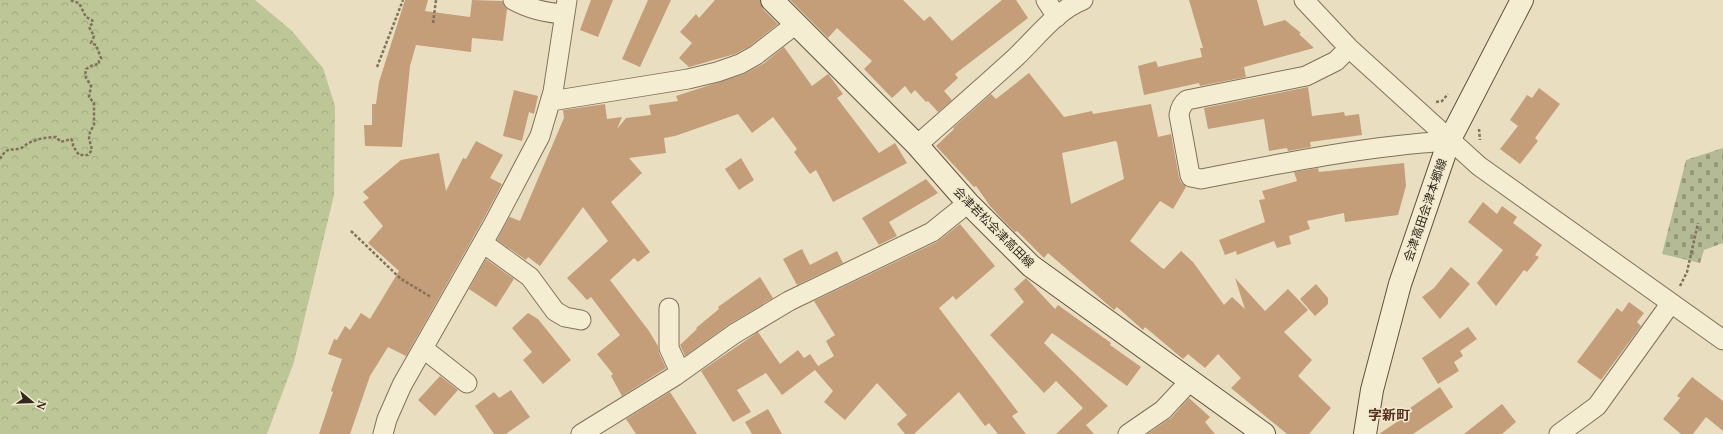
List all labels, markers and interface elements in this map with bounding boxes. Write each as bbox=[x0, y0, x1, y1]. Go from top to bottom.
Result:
street label: 会津高田会津本郷線 bbox=[1399, 156, 1451, 264]
street label: 会津若松会津高田線 bbox=[950, 183, 1038, 271]
north arrow bbox=[12, 382, 52, 422]
text: N bbox=[33, 399, 50, 412]
district label: 字新町 bbox=[1368, 405, 1410, 424]

